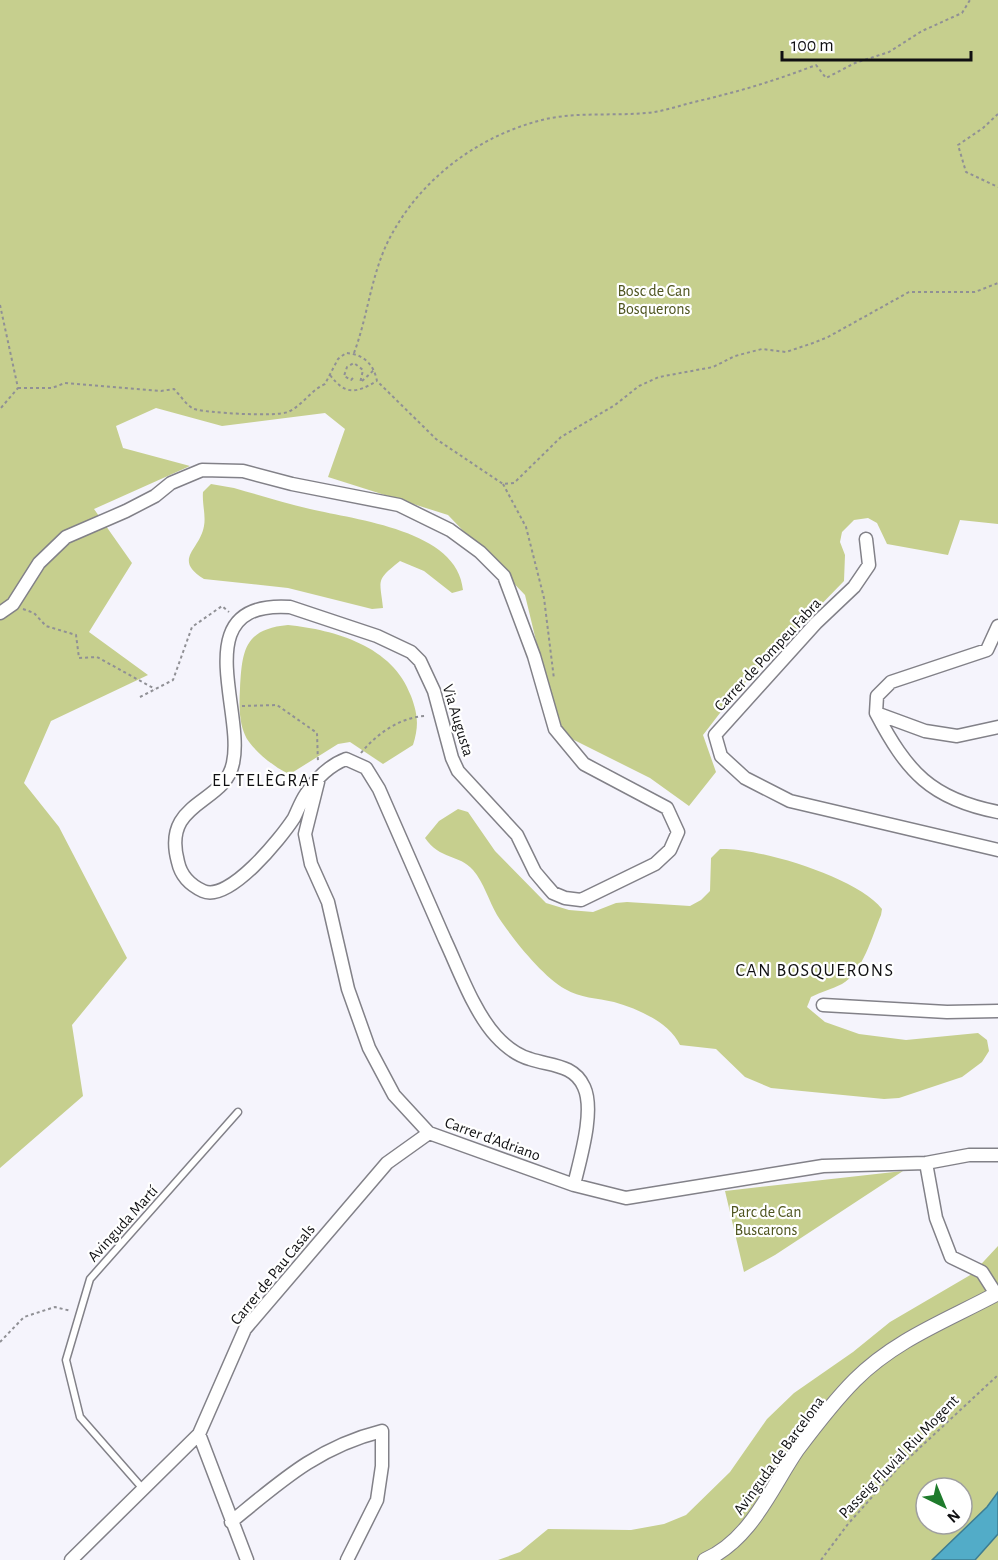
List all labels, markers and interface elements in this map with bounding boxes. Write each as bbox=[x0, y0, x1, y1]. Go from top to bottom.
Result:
scale bar bbox=[782, 24, 971, 62]
text: 100 m bbox=[791, 37, 834, 55]
park label: Bosc de Can Bosquerons bbox=[617, 283, 691, 317]
street label: Carrer de Pompeu Fabra bbox=[711, 595, 824, 714]
street label: Via Augusta bbox=[440, 682, 477, 758]
district label: EL TELÈGRAF bbox=[212, 769, 320, 790]
district label: CAN BOSQUERONS bbox=[735, 962, 895, 980]
street label: Carrer d'Adriano bbox=[443, 1114, 543, 1164]
street label: Avinguda Martí bbox=[85, 1183, 161, 1265]
park label: Parc de Can Buscarons bbox=[730, 1204, 802, 1238]
street label: Carrer de Pau Casals bbox=[227, 1221, 318, 1328]
street label: Passeig Fluvial Riu Mogent bbox=[836, 1392, 962, 1521]
street label: Avinguda de Barcelona bbox=[731, 1393, 827, 1518]
north arrow bbox=[914, 1476, 974, 1536]
text: N bbox=[944, 1507, 963, 1526]

